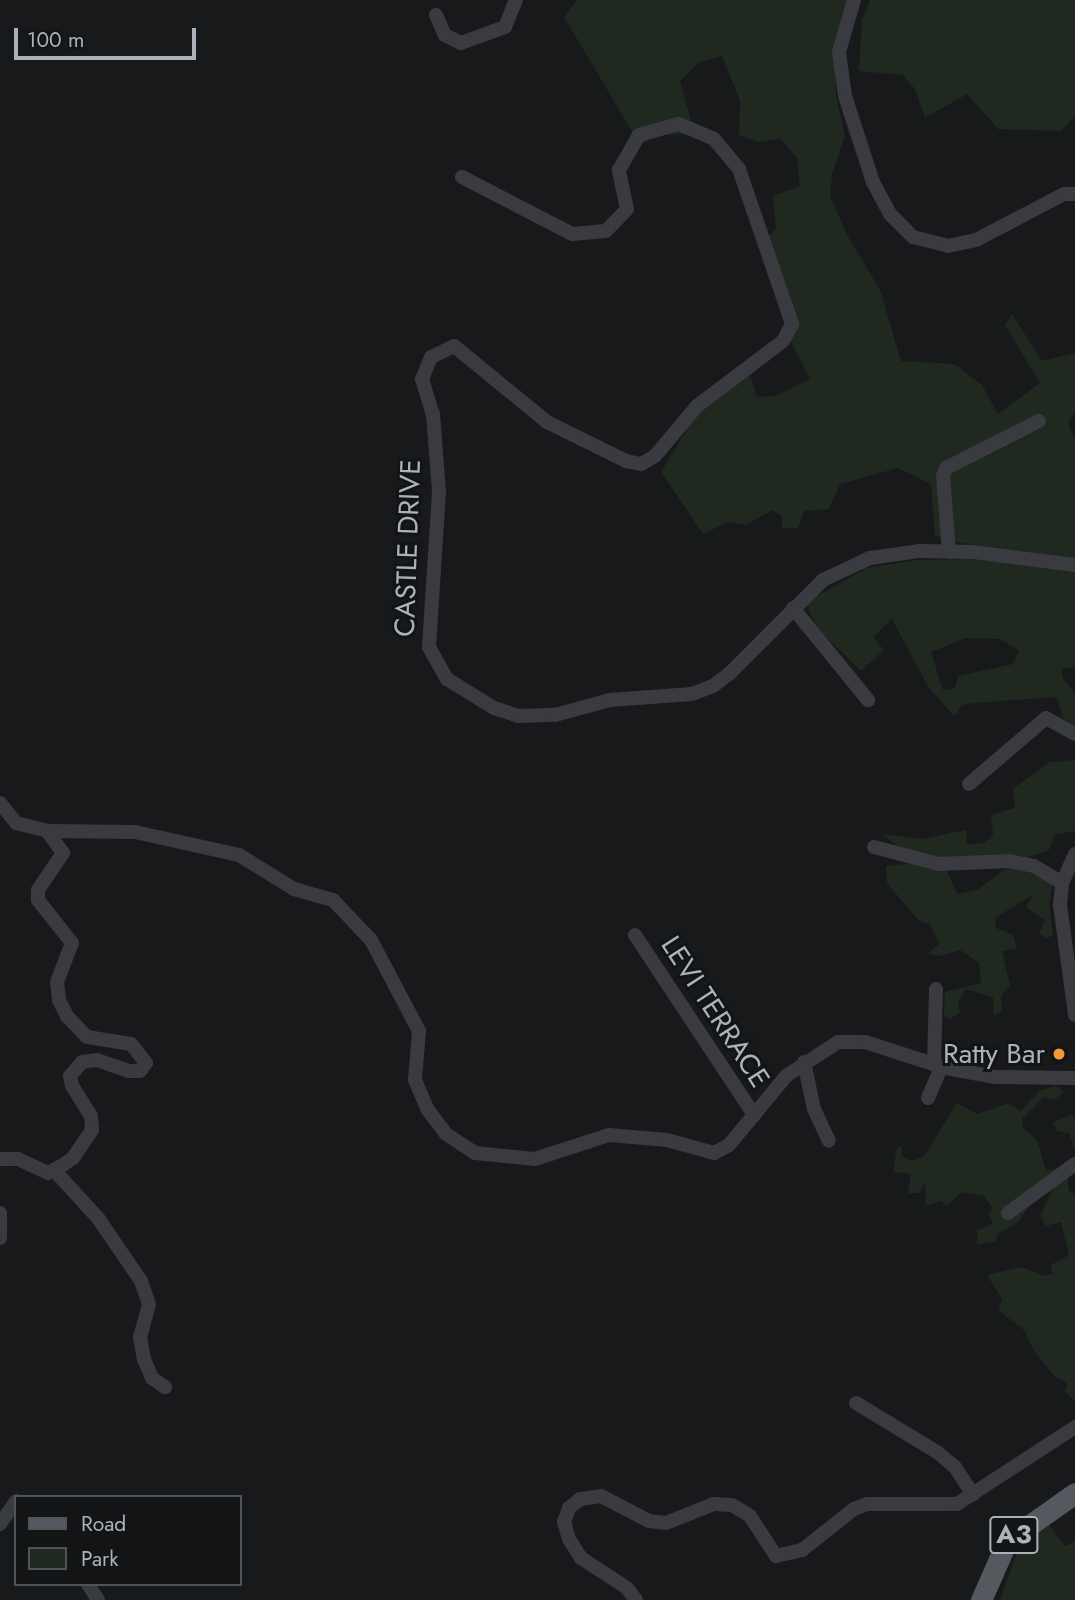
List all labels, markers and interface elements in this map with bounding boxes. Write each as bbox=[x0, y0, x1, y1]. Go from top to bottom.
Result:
scale bar bbox=[18, 14, 200, 58]
text: 100 m bbox=[27, 25, 84, 55]
street label: CASTLE DRIVE bbox=[388, 459, 428, 637]
street label: LEVI TERRACE bbox=[654, 930, 776, 1094]
place label: Ratty Bar bbox=[943, 1037, 1045, 1071]
marker: Ratty Bar bbox=[1051, 1046, 1067, 1062]
legend bbox=[14, 1495, 242, 1586]
text: Road bbox=[81, 1509, 126, 1539]
road number: A3 bbox=[988, 1512, 1040, 1558]
text: Park bbox=[81, 1544, 118, 1574]

